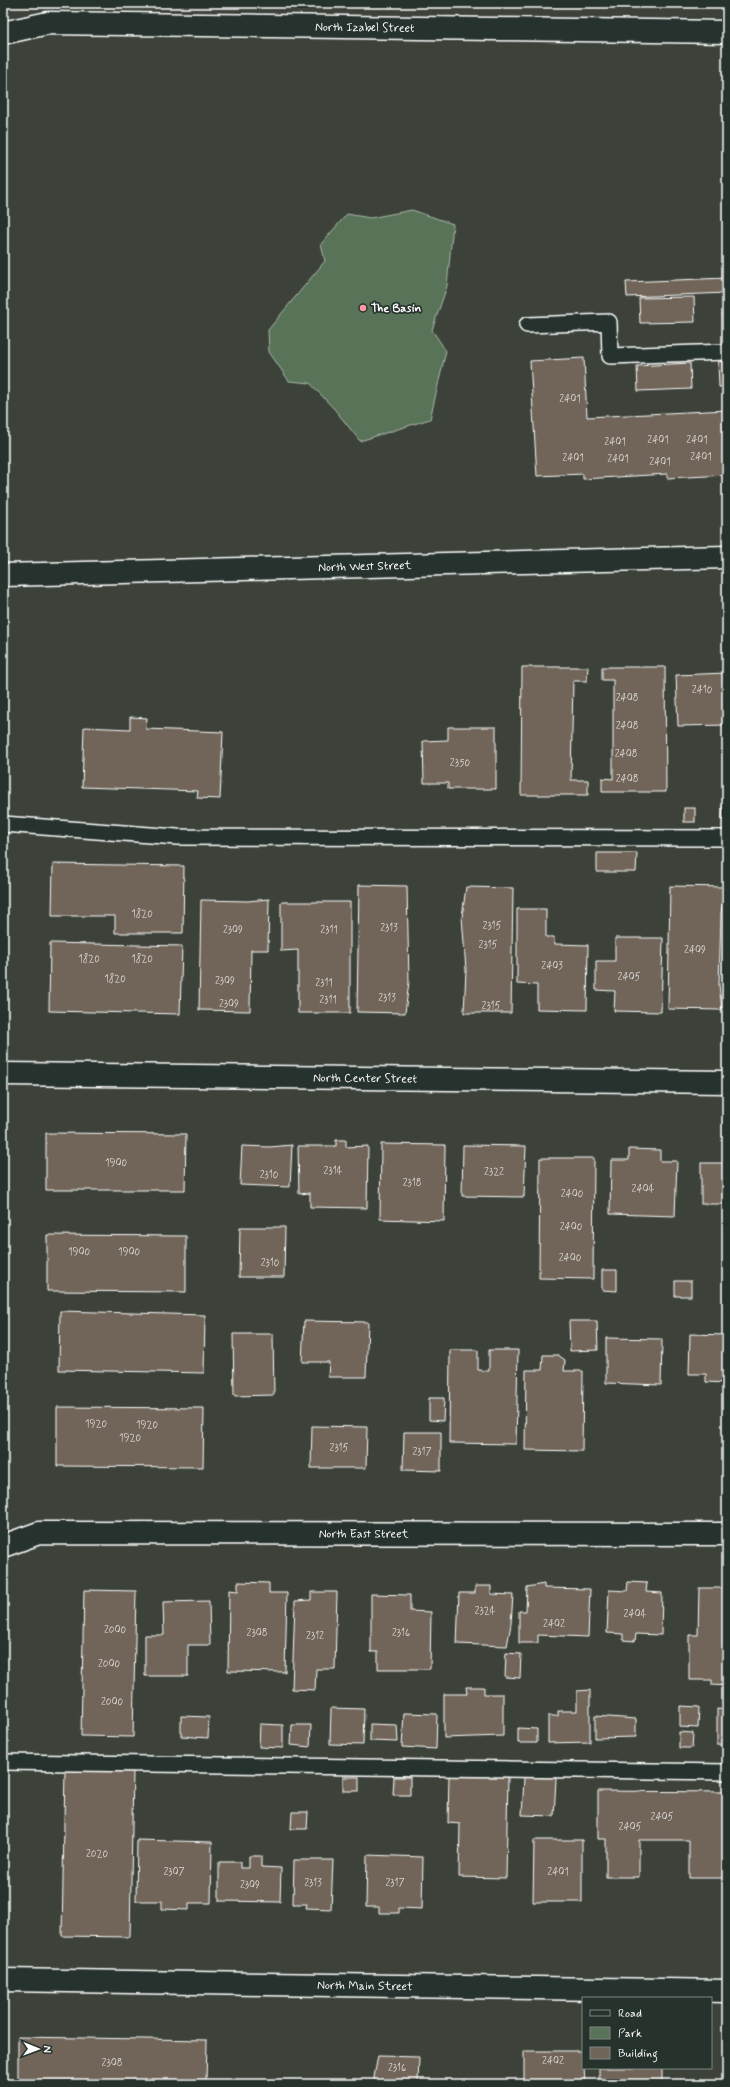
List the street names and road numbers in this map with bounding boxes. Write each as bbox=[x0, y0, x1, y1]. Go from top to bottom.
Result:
street label: North Izabel Street bbox=[315, 20, 415, 37]
street label: North West Street bbox=[318, 558, 412, 576]
street label: North Center Street bbox=[313, 1070, 418, 1088]
street label: North East Street bbox=[319, 1526, 409, 1543]
street label: North Main Street bbox=[317, 1978, 413, 1995]

